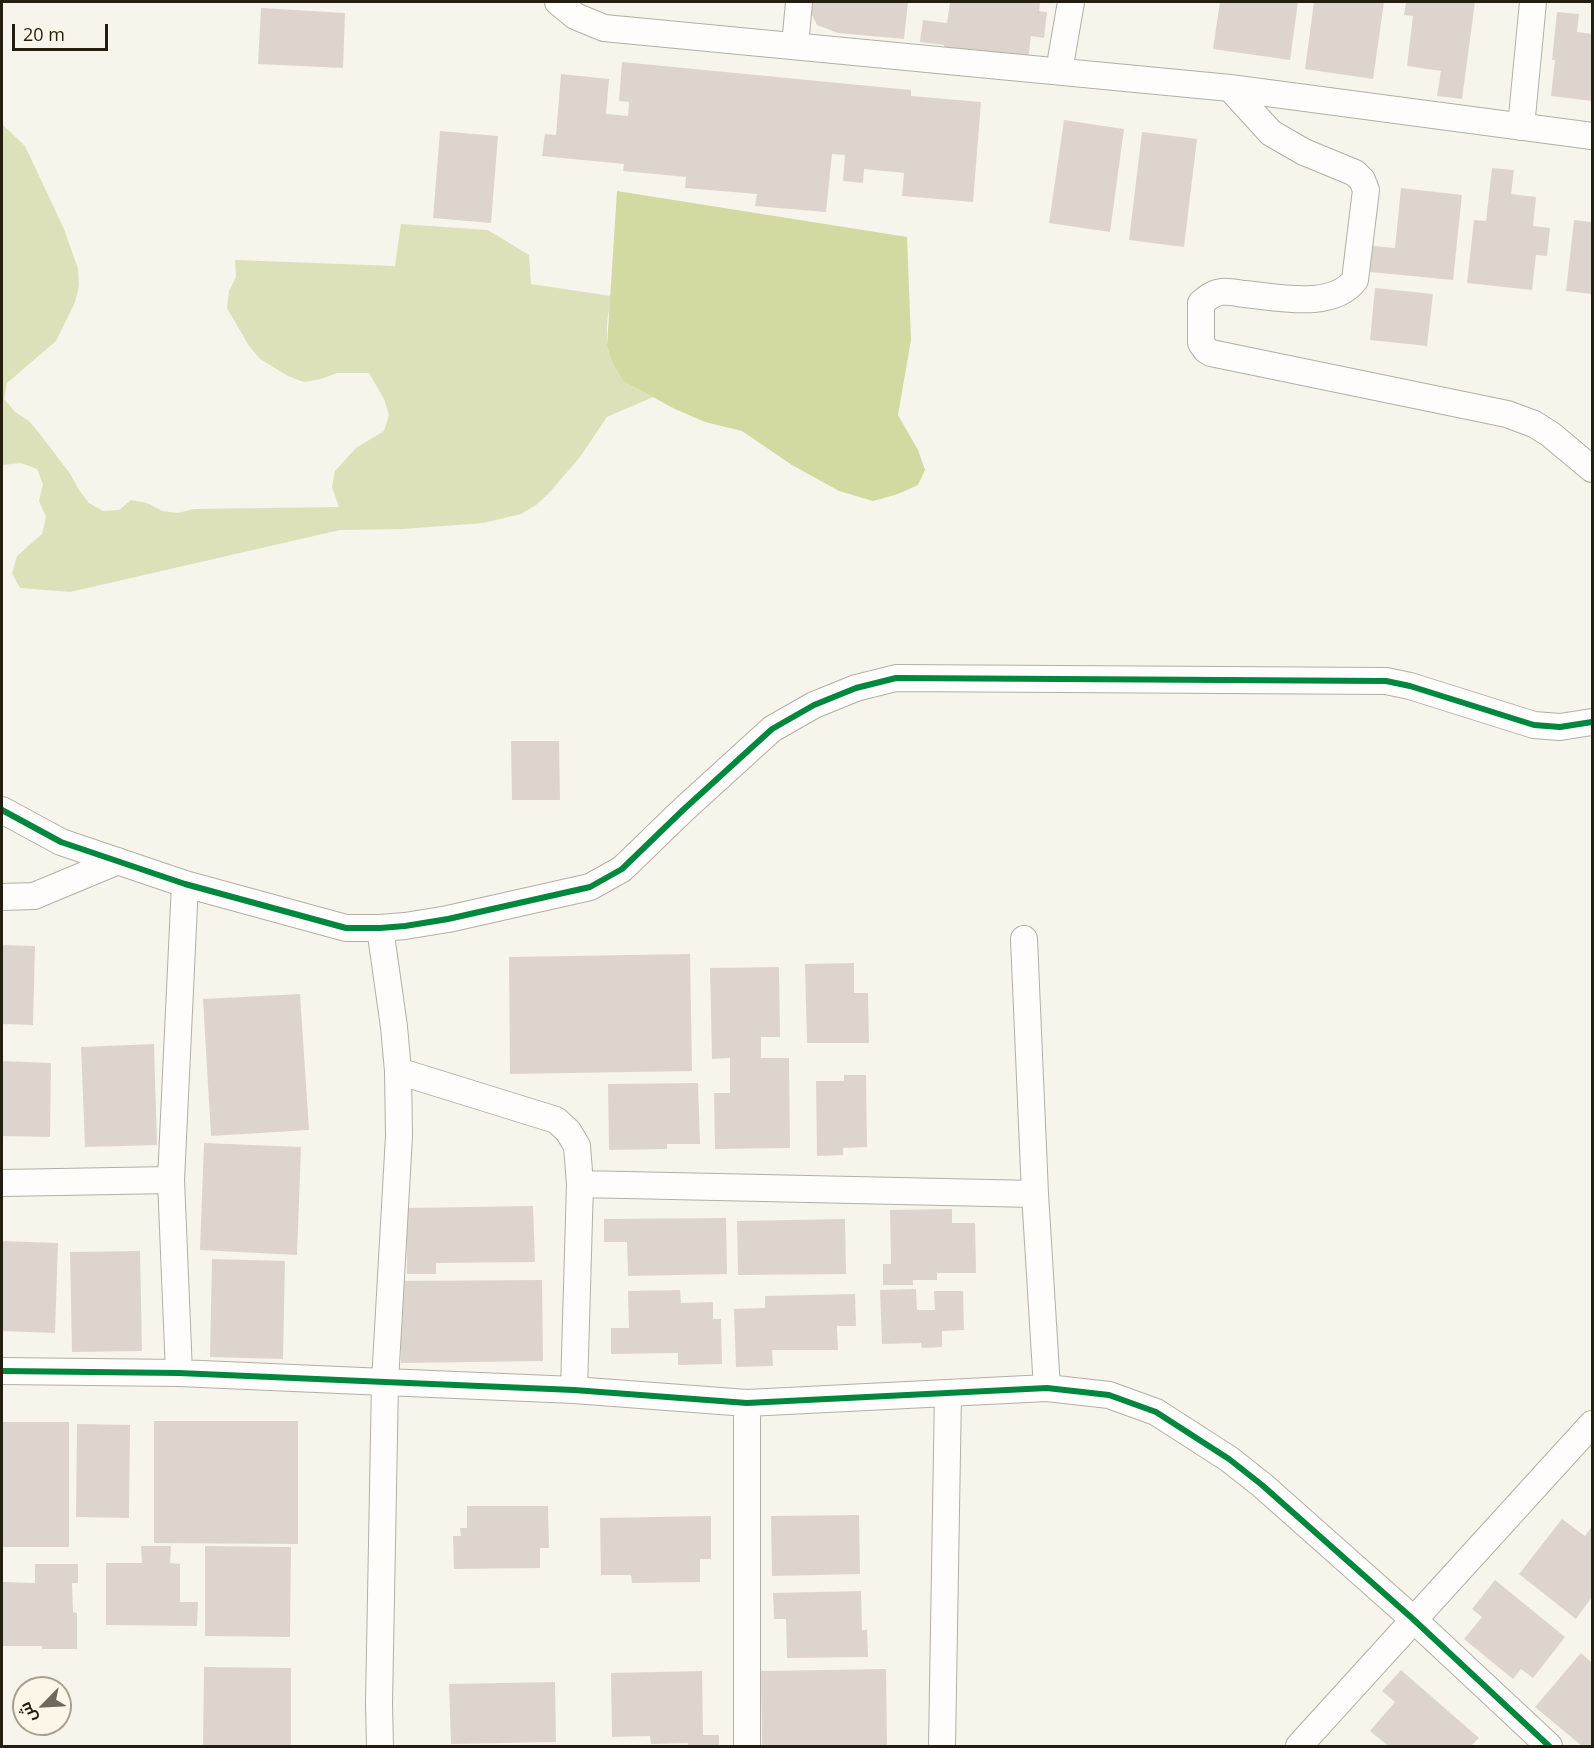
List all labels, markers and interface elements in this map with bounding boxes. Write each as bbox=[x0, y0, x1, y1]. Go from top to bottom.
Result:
scale bar bbox=[15, 12, 111, 50]
text: 20 m bbox=[23, 22, 65, 46]
north arrow bbox=[12, 1676, 72, 1736]
text: ش bbox=[13, 1699, 42, 1726]

